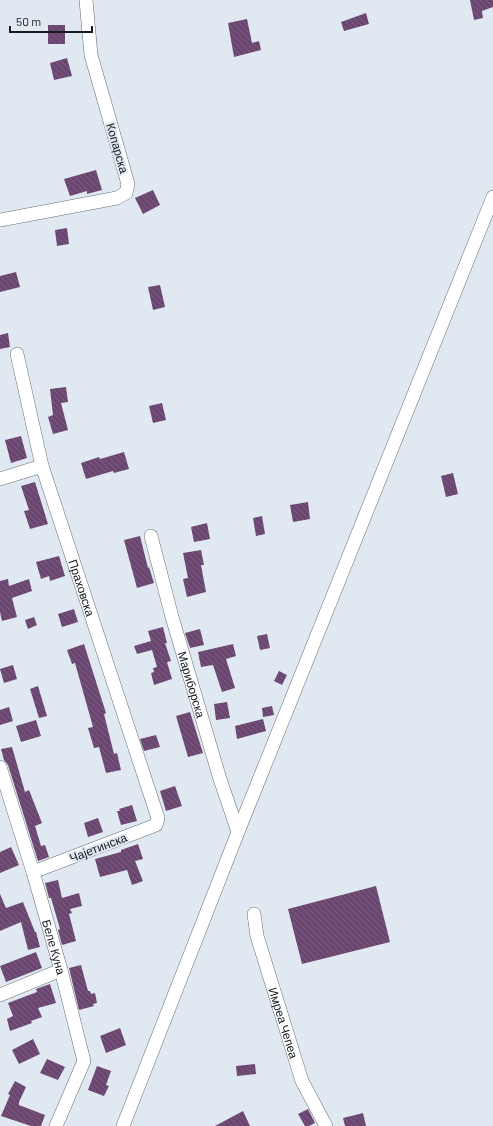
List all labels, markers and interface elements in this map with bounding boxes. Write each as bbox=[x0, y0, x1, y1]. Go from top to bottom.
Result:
scale bar bbox=[10, 8, 92, 34]
text: 50 m bbox=[16, 14, 41, 28]
street label: Копарска bbox=[103, 121, 132, 175]
street label: Праховска bbox=[66, 558, 98, 618]
street label: Мариборска bbox=[176, 650, 209, 720]
street label: Чајетинска bbox=[67, 829, 129, 865]
street label: Беле Куна bbox=[40, 918, 69, 976]
street label: Имреа Чепеа bbox=[266, 985, 302, 1060]

